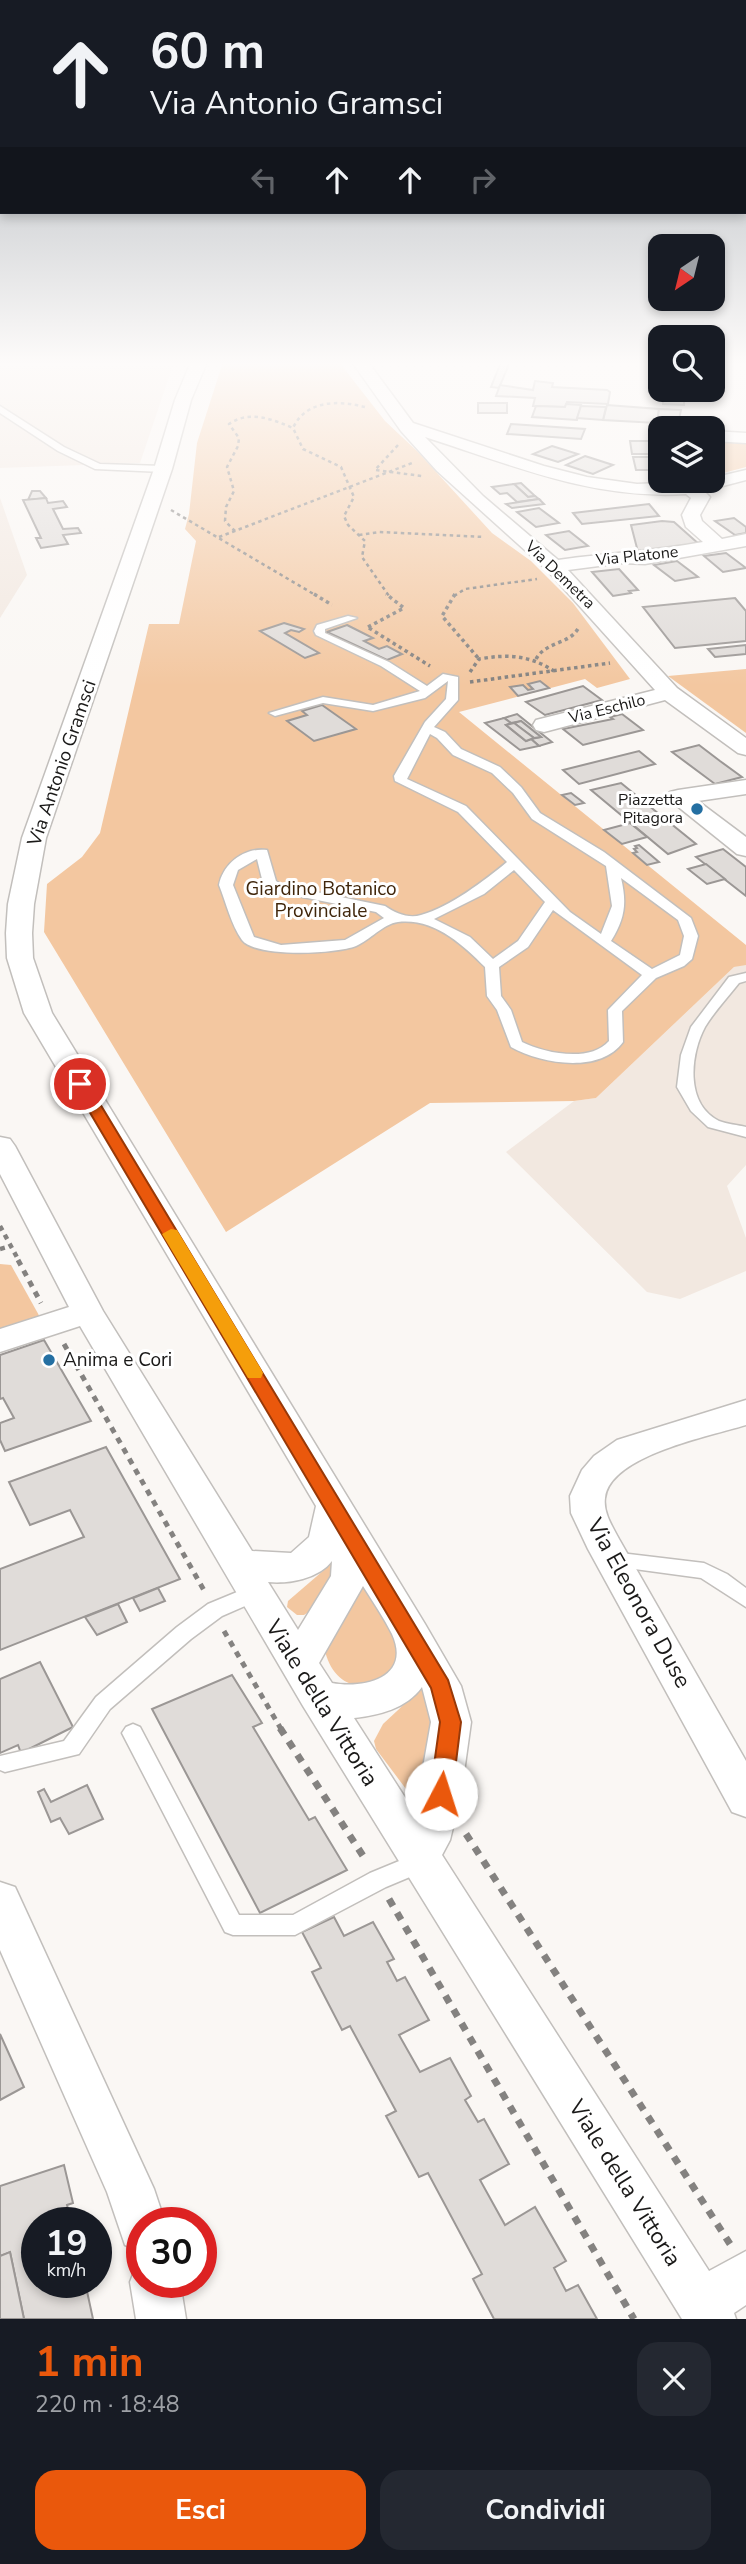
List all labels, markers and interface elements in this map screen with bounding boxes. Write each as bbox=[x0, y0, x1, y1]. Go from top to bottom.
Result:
text: 60 m bbox=[150, 18, 265, 85]
icon: ahead bbox=[35, 28, 126, 119]
text: Via Antonio Gramsci bbox=[150, 82, 443, 125]
icon: left bbox=[245, 161, 283, 199]
icon: ahead bbox=[318, 161, 356, 199]
icon: ahead bbox=[391, 161, 429, 199]
icon: right bbox=[464, 161, 502, 199]
north arrow bbox=[648, 234, 724, 312]
map controls bbox=[648, 234, 725, 493]
button: search bbox=[648, 325, 725, 402]
button: layers bbox=[648, 416, 725, 493]
street label: Via Demetra bbox=[519, 535, 600, 614]
street label: Via Platone bbox=[594, 541, 679, 571]
street label: Via Antonio Gramsci bbox=[21, 676, 103, 850]
street label: Via Eschilo bbox=[566, 689, 648, 729]
place label: Piazzetta Pitagora bbox=[618, 789, 683, 829]
marker: Piazzetta Pitagora bbox=[689, 801, 705, 817]
park label: Giardino Botanico Provinciale bbox=[245, 876, 397, 924]
pin bbox=[50, 1054, 110, 1114]
icon: arrive bbox=[61, 1065, 99, 1103]
place label: Anima e Cori bbox=[63, 1347, 172, 1373]
marker: Anima e Cori bbox=[41, 1352, 57, 1368]
street label: Via Eleonora Duse bbox=[579, 1512, 699, 1693]
street label: Viale della Vittoria bbox=[258, 1613, 386, 1792]
position arrow bbox=[404, 1757, 478, 1831]
street label: Viale della Vittoria bbox=[561, 2093, 689, 2272]
speed limit sign: 30 bbox=[126, 2207, 217, 2298]
text: 19 bbox=[45, 2220, 88, 2267]
text: km/h bbox=[47, 2258, 86, 2282]
text: 1 min bbox=[35, 2334, 144, 2391]
button: close bbox=[637, 2342, 711, 2416]
text: 220 m · 18:48 bbox=[35, 2389, 180, 2420]
button: Esci bbox=[35, 2470, 366, 2550]
button: Condividi bbox=[380, 2470, 711, 2550]

